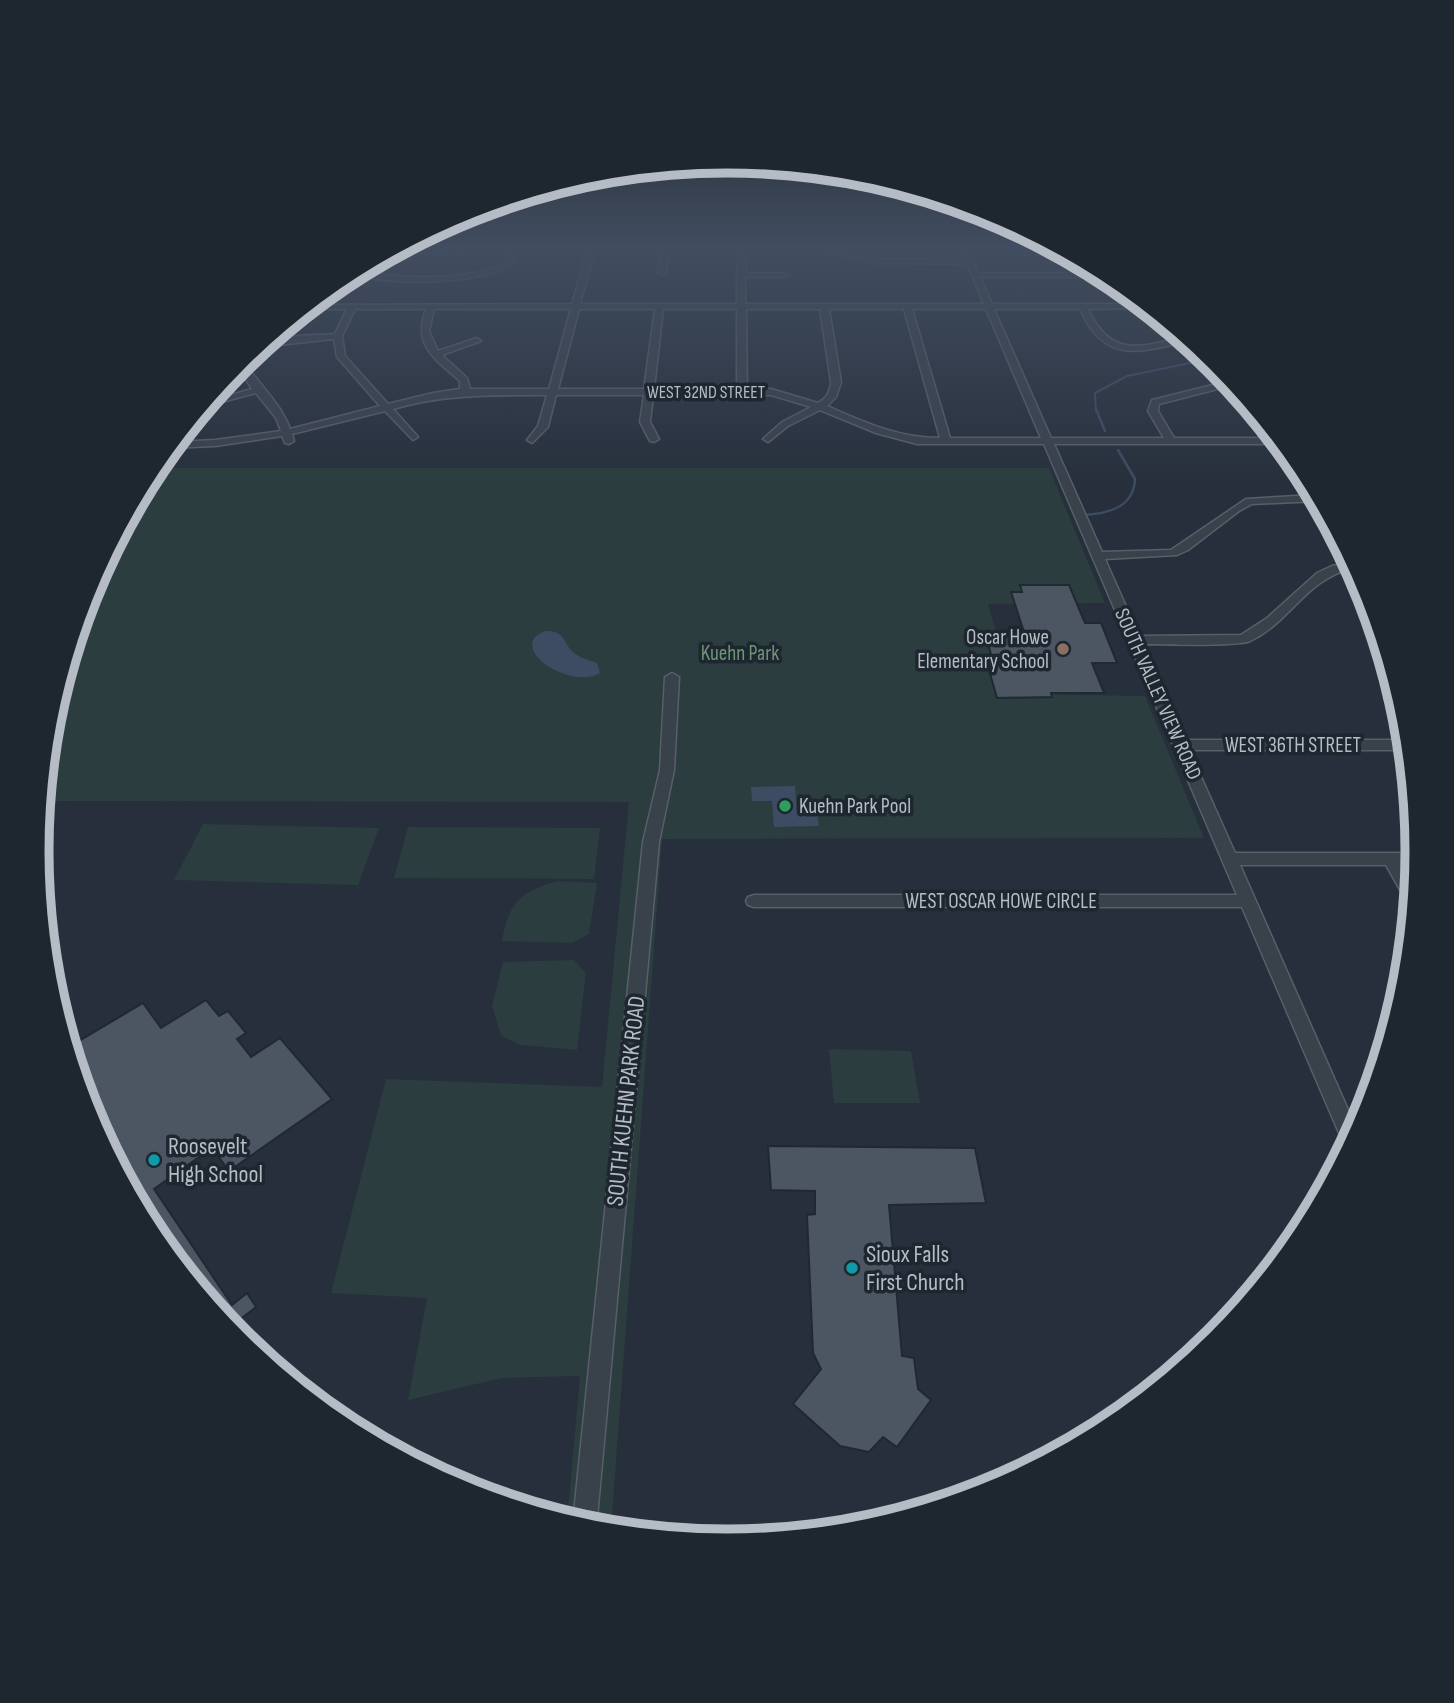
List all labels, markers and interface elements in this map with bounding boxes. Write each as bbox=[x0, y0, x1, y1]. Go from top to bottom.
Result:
street label: WEST 32ND STREET bbox=[647, 382, 765, 403]
street label: SOUTH VALLEY VIEW ROAD bbox=[1109, 604, 1207, 784]
place label: Oscar Howe Elementary School bbox=[917, 625, 1049, 674]
park label: Kuehn Park bbox=[701, 641, 779, 666]
marker: Oscar Howe Elementary School bbox=[1055, 641, 1071, 657]
street label: WEST 36TH STREET bbox=[1225, 733, 1362, 758]
place label: Kuehn Park Pool bbox=[799, 794, 911, 819]
marker: Kuehn Park Pool bbox=[777, 798, 793, 814]
street label: WEST OSCAR HOWE CIRCLE bbox=[905, 889, 1097, 914]
street label: SOUTH KUEHN PARK ROAD bbox=[601, 995, 651, 1207]
place label: Roosevelt High School bbox=[168, 1132, 263, 1189]
marker: Roosevelt High School bbox=[146, 1152, 162, 1168]
place label: Sioux Falls First Church bbox=[866, 1240, 965, 1297]
marker: Sioux Falls First Church bbox=[844, 1260, 860, 1276]

